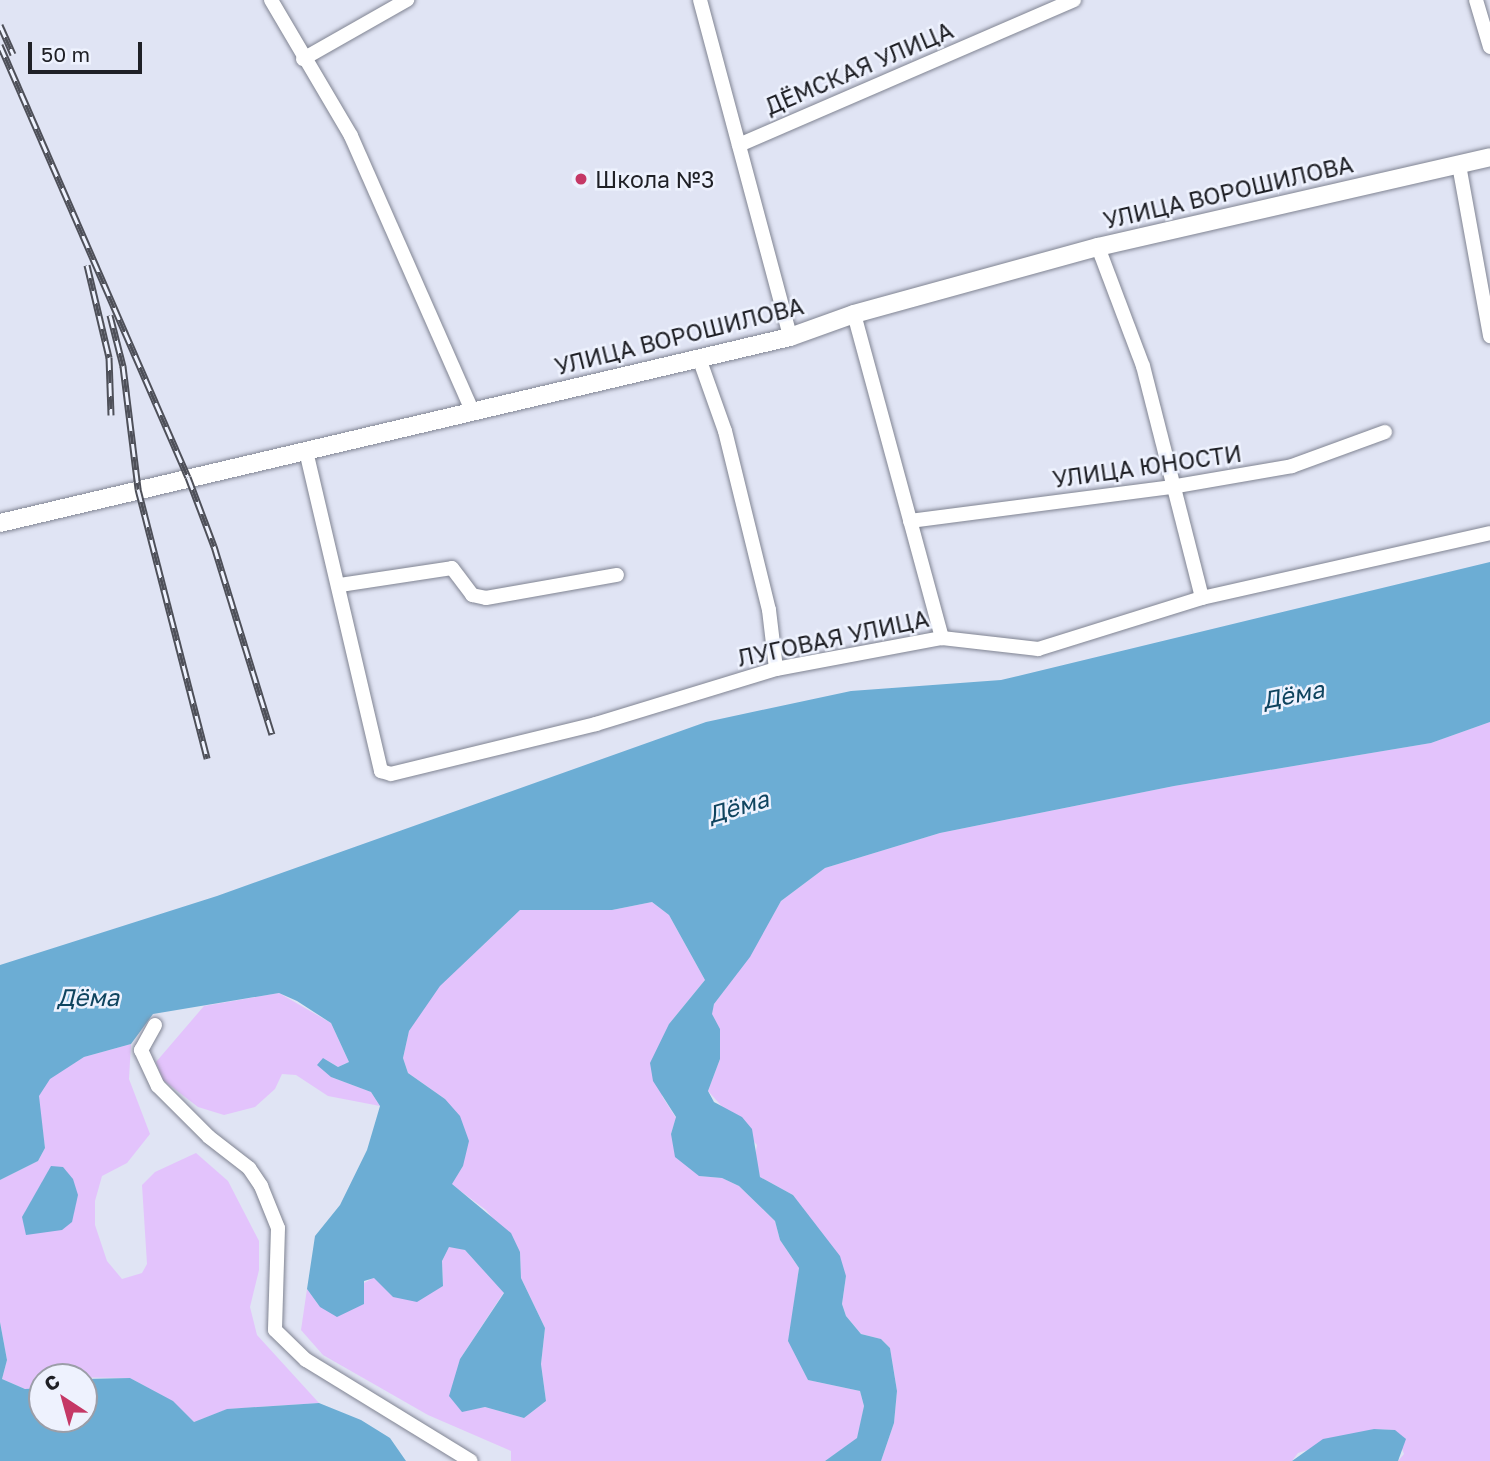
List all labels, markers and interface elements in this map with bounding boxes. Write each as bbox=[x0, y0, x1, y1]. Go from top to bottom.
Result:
street label: ДЁМСКАЯ УЛИЦА bbox=[761, 16, 957, 120]
scale bar bbox=[32, 28, 145, 72]
text: 50 m bbox=[41, 41, 90, 67]
street label: УЛИЦА ВОРОШИЛОВА bbox=[1101, 150, 1355, 234]
place label: Школа №3 bbox=[595, 165, 714, 193]
marker: Школа №3 bbox=[573, 171, 589, 187]
street label: УЛИЦА ВОРОШИЛОВА bbox=[552, 292, 806, 380]
street label: УЛИЦА ЮНОСТИ bbox=[1051, 439, 1243, 493]
street label: ЛУГОВАЯ УЛИЦА bbox=[735, 604, 931, 672]
water label: Дёма bbox=[1260, 674, 1326, 714]
water label: Дёма bbox=[704, 784, 772, 828]
water label: Дёма bbox=[57, 983, 119, 1011]
north arrow bbox=[28, 1363, 98, 1433]
text: С bbox=[39, 1369, 64, 1395]

